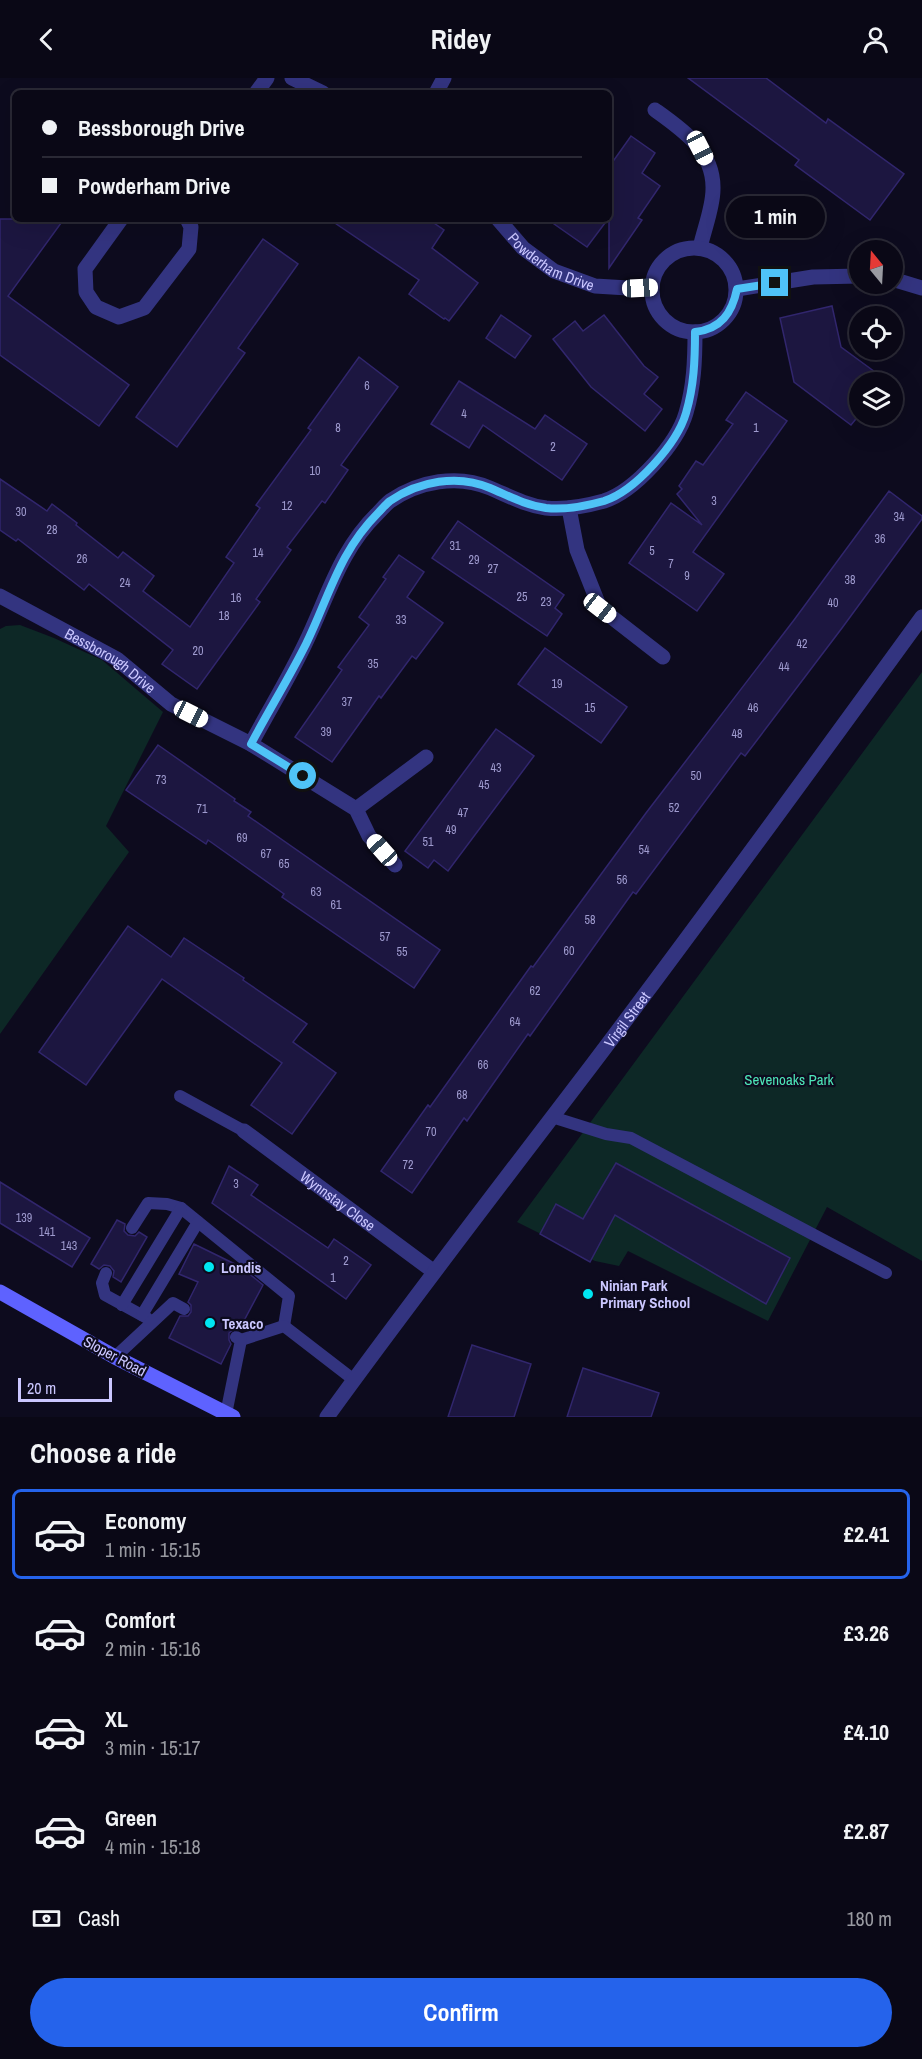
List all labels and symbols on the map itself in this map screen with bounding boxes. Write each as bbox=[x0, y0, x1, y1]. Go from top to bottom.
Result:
car bbox=[684, 128, 716, 168]
callout: 1 min bbox=[726, 196, 824, 238]
street label: Powderham Drive bbox=[504, 228, 598, 295]
north arrow bbox=[849, 240, 903, 294]
route end bbox=[761, 269, 788, 296]
car bbox=[622, 278, 658, 298]
house number: 6 bbox=[364, 378, 370, 394]
house number: 4 bbox=[461, 406, 467, 422]
house number: 8 bbox=[335, 420, 341, 436]
house number: 1 bbox=[753, 420, 759, 436]
house number: 2 bbox=[550, 439, 556, 455]
house number: 10 bbox=[310, 463, 320, 479]
house number: 3 bbox=[711, 493, 717, 509]
house number: 12 bbox=[282, 498, 292, 514]
house number: 30 bbox=[16, 504, 26, 520]
house number: 34 bbox=[894, 509, 905, 525]
house number: 28 bbox=[47, 522, 57, 538]
house number: 36 bbox=[875, 531, 885, 547]
house number: 31 bbox=[450, 538, 461, 554]
house number: 5 bbox=[649, 543, 655, 559]
house number: 14 bbox=[253, 545, 264, 561]
house number: 26 bbox=[77, 551, 87, 567]
house number: 29 bbox=[469, 552, 479, 568]
house number: 7 bbox=[668, 556, 674, 572]
house number: 27 bbox=[488, 561, 499, 577]
house number: 9 bbox=[684, 568, 690, 584]
house number: 38 bbox=[845, 572, 855, 588]
house number: 24 bbox=[120, 575, 131, 591]
house number: 25 bbox=[517, 589, 528, 605]
house number: 16 bbox=[231, 590, 241, 606]
car bbox=[580, 590, 620, 626]
house number: 23 bbox=[541, 594, 551, 610]
house number: 40 bbox=[828, 595, 838, 611]
house number: 18 bbox=[219, 608, 229, 624]
house number: 33 bbox=[396, 612, 406, 628]
street label: Bessborough Drive bbox=[61, 622, 161, 698]
house number: 42 bbox=[797, 636, 807, 652]
house number: 20 bbox=[193, 643, 203, 659]
house number: 35 bbox=[368, 656, 379, 672]
house number: 44 bbox=[779, 659, 790, 675]
house number: 19 bbox=[552, 676, 562, 692]
house number: 37 bbox=[342, 694, 353, 710]
car bbox=[171, 698, 211, 730]
house number: 15 bbox=[585, 700, 596, 716]
house number: 46 bbox=[748, 700, 758, 716]
house number: 39 bbox=[321, 724, 331, 740]
house number: 48 bbox=[732, 726, 742, 742]
house number: 43 bbox=[491, 760, 501, 776]
route start bbox=[289, 762, 316, 789]
house number: 50 bbox=[691, 768, 701, 784]
house number: 73 bbox=[156, 772, 166, 788]
house number: 45 bbox=[479, 777, 490, 793]
house number: 52 bbox=[669, 800, 679, 816]
house number: 71 bbox=[197, 801, 208, 817]
house number: 47 bbox=[458, 805, 469, 821]
house number: 49 bbox=[446, 822, 456, 838]
house number: 69 bbox=[237, 830, 247, 846]
car bbox=[363, 831, 401, 869]
house number: 51 bbox=[423, 834, 434, 850]
house number: 54 bbox=[639, 842, 650, 858]
house number: 67 bbox=[261, 846, 272, 862]
house number: 65 bbox=[279, 856, 290, 872]
house number: 56 bbox=[617, 872, 627, 888]
house number: 63 bbox=[311, 884, 321, 900]
house number: 61 bbox=[331, 897, 342, 913]
house number: 58 bbox=[585, 912, 595, 928]
house number: 57 bbox=[380, 929, 391, 945]
house number: 60 bbox=[564, 943, 574, 959]
house number: 55 bbox=[397, 944, 408, 960]
house number: 62 bbox=[530, 983, 540, 999]
street label: Virgil Street bbox=[599, 986, 655, 1051]
house number: 64 bbox=[510, 1014, 521, 1030]
house number: 66 bbox=[478, 1057, 488, 1073]
park label: Sevenoaks Park bbox=[744, 1069, 835, 1090]
house number: 68 bbox=[457, 1087, 467, 1103]
house number: 70 bbox=[426, 1124, 436, 1140]
house number: 72 bbox=[403, 1157, 413, 1173]
street label: Wynnstay Close bbox=[296, 1166, 380, 1236]
house number: 3 bbox=[233, 1176, 239, 1192]
house number: 139 bbox=[16, 1210, 32, 1226]
house number: 141 bbox=[39, 1224, 56, 1240]
house number: 143 bbox=[61, 1238, 77, 1254]
house number: 2 bbox=[343, 1253, 349, 1269]
place label: Londis bbox=[221, 1257, 261, 1278]
marker: Londis bbox=[202, 1260, 216, 1274]
house number: 1 bbox=[330, 1270, 336, 1286]
place label: Ninian Park Primary School bbox=[600, 1275, 690, 1313]
marker: Ninian Park Primary School bbox=[581, 1287, 595, 1301]
place label: Texaco bbox=[222, 1313, 264, 1334]
marker: Texaco bbox=[203, 1316, 217, 1330]
street label: Sloper Road bbox=[80, 1331, 150, 1381]
scale bar bbox=[18, 1375, 112, 1402]

